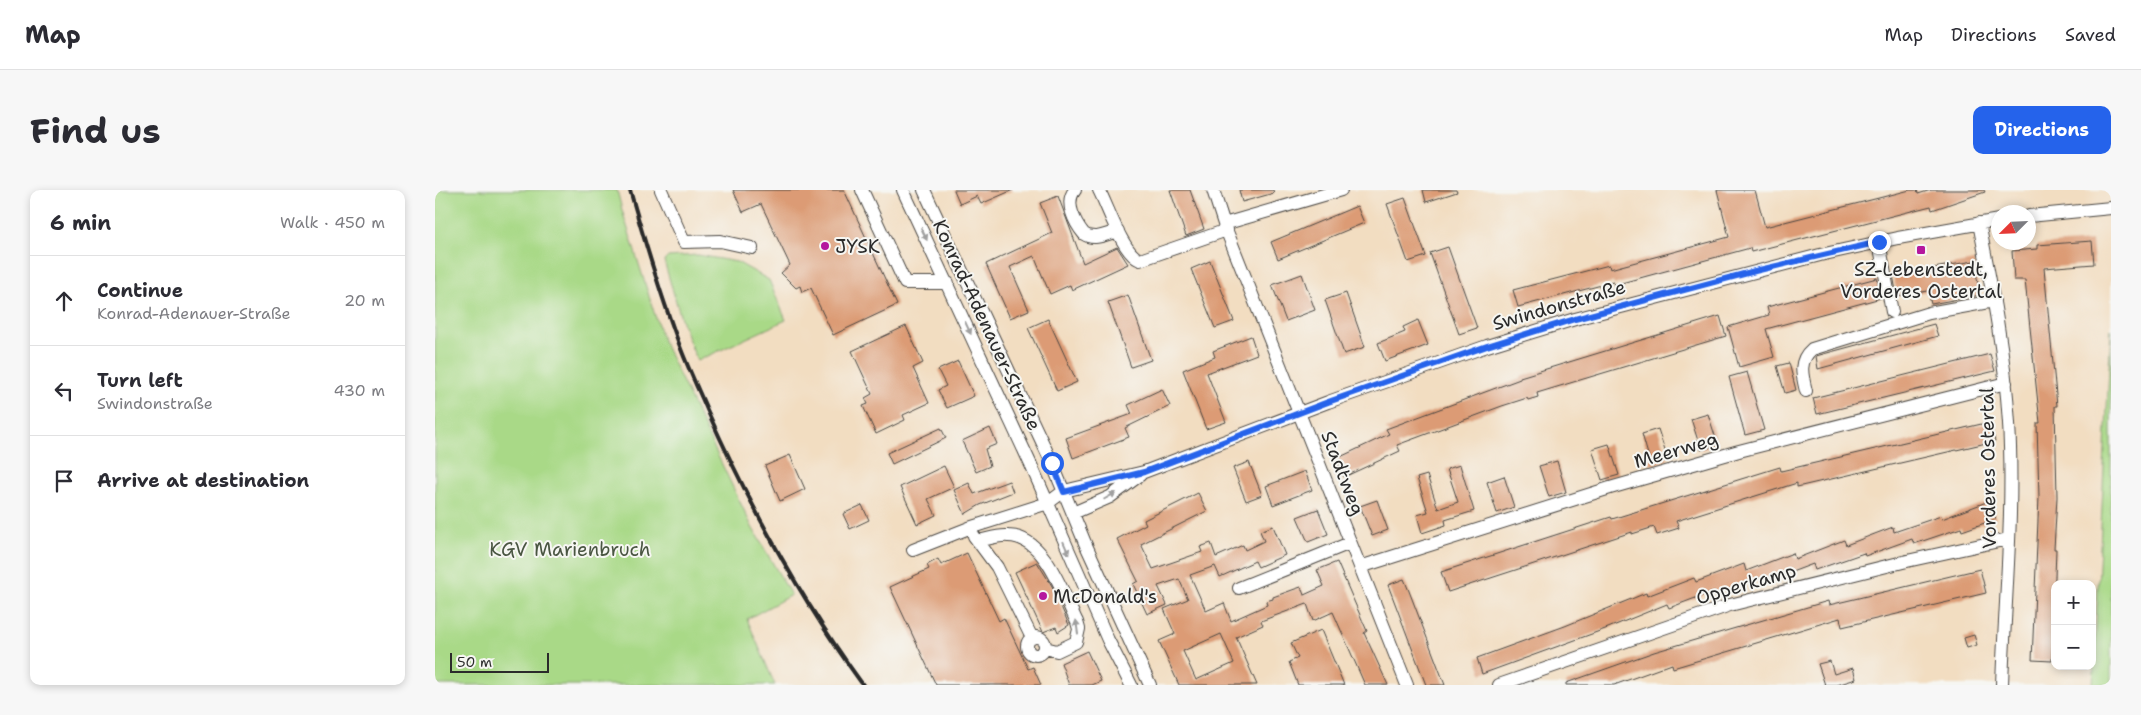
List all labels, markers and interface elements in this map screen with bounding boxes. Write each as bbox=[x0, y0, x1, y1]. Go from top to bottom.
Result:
text: Map bbox=[25, 19, 81, 51]
text: Map bbox=[1885, 23, 1923, 47]
text: Directions bbox=[1951, 23, 2037, 47]
text: Saved bbox=[2065, 23, 2116, 47]
button: Directions bbox=[1973, 106, 2111, 154]
text: Find us bbox=[30, 107, 161, 154]
north arrow bbox=[1991, 205, 2036, 250]
text: 6 min bbox=[50, 209, 111, 237]
text: Walk · 450 m bbox=[280, 212, 385, 233]
street label: Konrad-Adenauer-Straße bbox=[927, 216, 1047, 434]
one-way arrow bbox=[921, 227, 929, 241]
route end bbox=[1868, 231, 1891, 254]
place label: JYSK bbox=[835, 234, 880, 259]
marker: JYSK bbox=[819, 240, 831, 252]
marker: SZ-Lebenstedt, Vorderes Ostertal bbox=[1915, 244, 1927, 256]
place label: SZ-Lebenstedt, Vorderes Ostertal bbox=[1840, 257, 2002, 304]
street label: Swindonstraße bbox=[1489, 274, 1629, 336]
text: Continue bbox=[97, 278, 183, 303]
icon: ahead bbox=[50, 287, 78, 315]
text: 20 m bbox=[344, 290, 385, 311]
text: Konrad-Adenauer-Straße bbox=[97, 303, 291, 324]
one-way arrow bbox=[964, 321, 972, 335]
text: Turn left bbox=[97, 368, 183, 393]
icon: left bbox=[50, 377, 78, 405]
text: 430 m bbox=[334, 380, 385, 401]
street label: Vorderes Ostertal bbox=[1974, 387, 2002, 549]
text: Swindonstraße bbox=[97, 393, 213, 414]
street label: Meerweg bbox=[1631, 426, 1721, 474]
street label: Stadtweg bbox=[1315, 427, 1371, 519]
route start bbox=[1041, 452, 1064, 475]
icon: arrive bbox=[50, 467, 78, 495]
text: Arrive at destination bbox=[97, 468, 309, 493]
one-way arrow bbox=[1103, 491, 1116, 500]
park label: KGV Marienbruch bbox=[489, 537, 651, 562]
one-way arrow bbox=[1063, 541, 1071, 555]
street label: Opperkamp bbox=[1693, 558, 1799, 610]
map controls bbox=[2051, 580, 2096, 670]
button: + bbox=[2051, 580, 2096, 625]
place label: McDonald's bbox=[1053, 584, 1157, 609]
marker: McDonald's bbox=[1037, 590, 1049, 602]
one-way arrow bbox=[1072, 619, 1080, 635]
button: − bbox=[2051, 625, 2096, 670]
scale bar bbox=[450, 650, 549, 673]
text: 50 m bbox=[457, 653, 492, 671]

